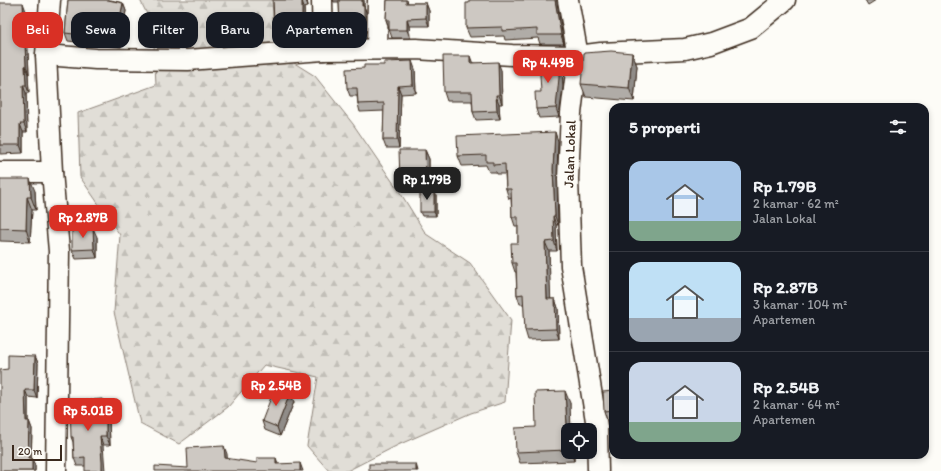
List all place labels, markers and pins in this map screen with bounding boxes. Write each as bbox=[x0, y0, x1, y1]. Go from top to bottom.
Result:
pin: Rp 4.49B bbox=[507, 50, 589, 84]
pin: Rp 1.79B bbox=[386, 167, 468, 201]
pin: Rp 2.87B bbox=[42, 205, 124, 239]
pin: Rp 2.54B bbox=[235, 373, 317, 407]
pin: Rp 5.01B bbox=[47, 398, 129, 432]

